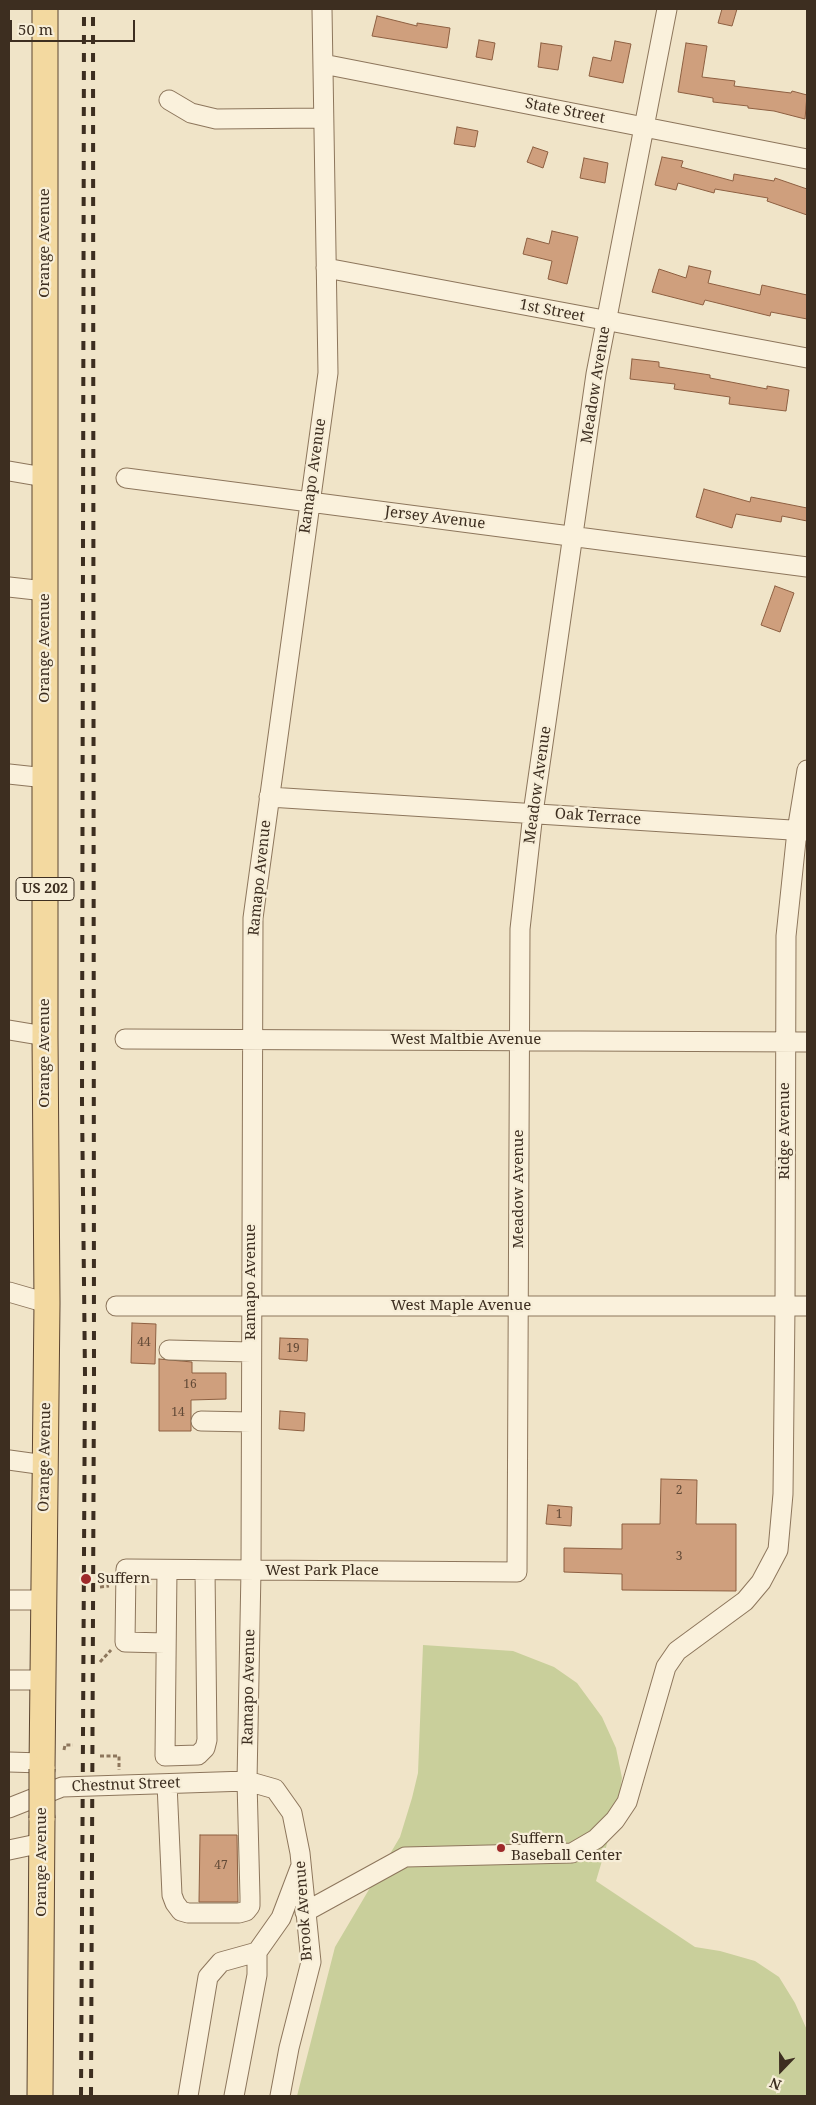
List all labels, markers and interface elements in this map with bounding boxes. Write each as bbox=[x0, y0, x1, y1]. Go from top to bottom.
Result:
scale bar bbox=[12, 10, 138, 42]
text: 50 m bbox=[18, 19, 53, 39]
street label: State Street bbox=[524, 94, 606, 128]
street label: Orange Avenue bbox=[36, 188, 54, 298]
street label: 1st Street bbox=[518, 296, 586, 326]
street label: Meadow Avenue bbox=[578, 325, 614, 445]
street label: Ramapo Avenue bbox=[296, 417, 330, 535]
street label: Jersey Avenue bbox=[384, 503, 486, 533]
street label: Orange Avenue bbox=[36, 593, 54, 703]
street label: Meadow Avenue bbox=[521, 725, 555, 845]
street label: Oak Terrace bbox=[554, 805, 642, 829]
street label: Ramapo Avenue bbox=[245, 819, 275, 937]
road number: US 202 bbox=[16, 878, 74, 901]
street label: Orange Avenue bbox=[36, 998, 54, 1108]
street label: West Maltbie Avenue bbox=[391, 1031, 541, 1049]
street label: Ridge Avenue bbox=[776, 1082, 794, 1180]
street label: Meadow Avenue bbox=[510, 1130, 528, 1248]
street label: Ramapo Avenue bbox=[242, 1224, 260, 1340]
street label: West Maple Avenue bbox=[391, 1297, 531, 1315]
house number: 44 bbox=[137, 1336, 151, 1350]
house number: 19 bbox=[286, 1342, 300, 1356]
house number: 16 bbox=[183, 1378, 197, 1392]
street label: Orange Avenue bbox=[35, 1402, 55, 1512]
house number: 14 bbox=[171, 1406, 185, 1420]
house number: 2 bbox=[676, 1484, 682, 1498]
house number: 1 bbox=[556, 1508, 562, 1522]
house number: 3 bbox=[676, 1550, 682, 1564]
street label: West Park Place bbox=[265, 1562, 379, 1580]
place label: Suffern bbox=[97, 1570, 150, 1588]
marker: Suffern bbox=[79, 1572, 93, 1586]
street label: Ramapo Avenue bbox=[239, 1629, 259, 1745]
street label: Chestnut Street bbox=[71, 1774, 181, 1796]
street label: Orange Avenue bbox=[33, 1807, 51, 1917]
place label: Suffern Baseball Center bbox=[511, 1830, 622, 1865]
marker: Suffern Baseball Center bbox=[495, 1842, 507, 1854]
house number: 47 bbox=[214, 1859, 228, 1873]
street label: Brook Avenue bbox=[292, 1860, 316, 1962]
north arrow bbox=[756, 2045, 806, 2095]
text: N bbox=[767, 2073, 784, 2095]

